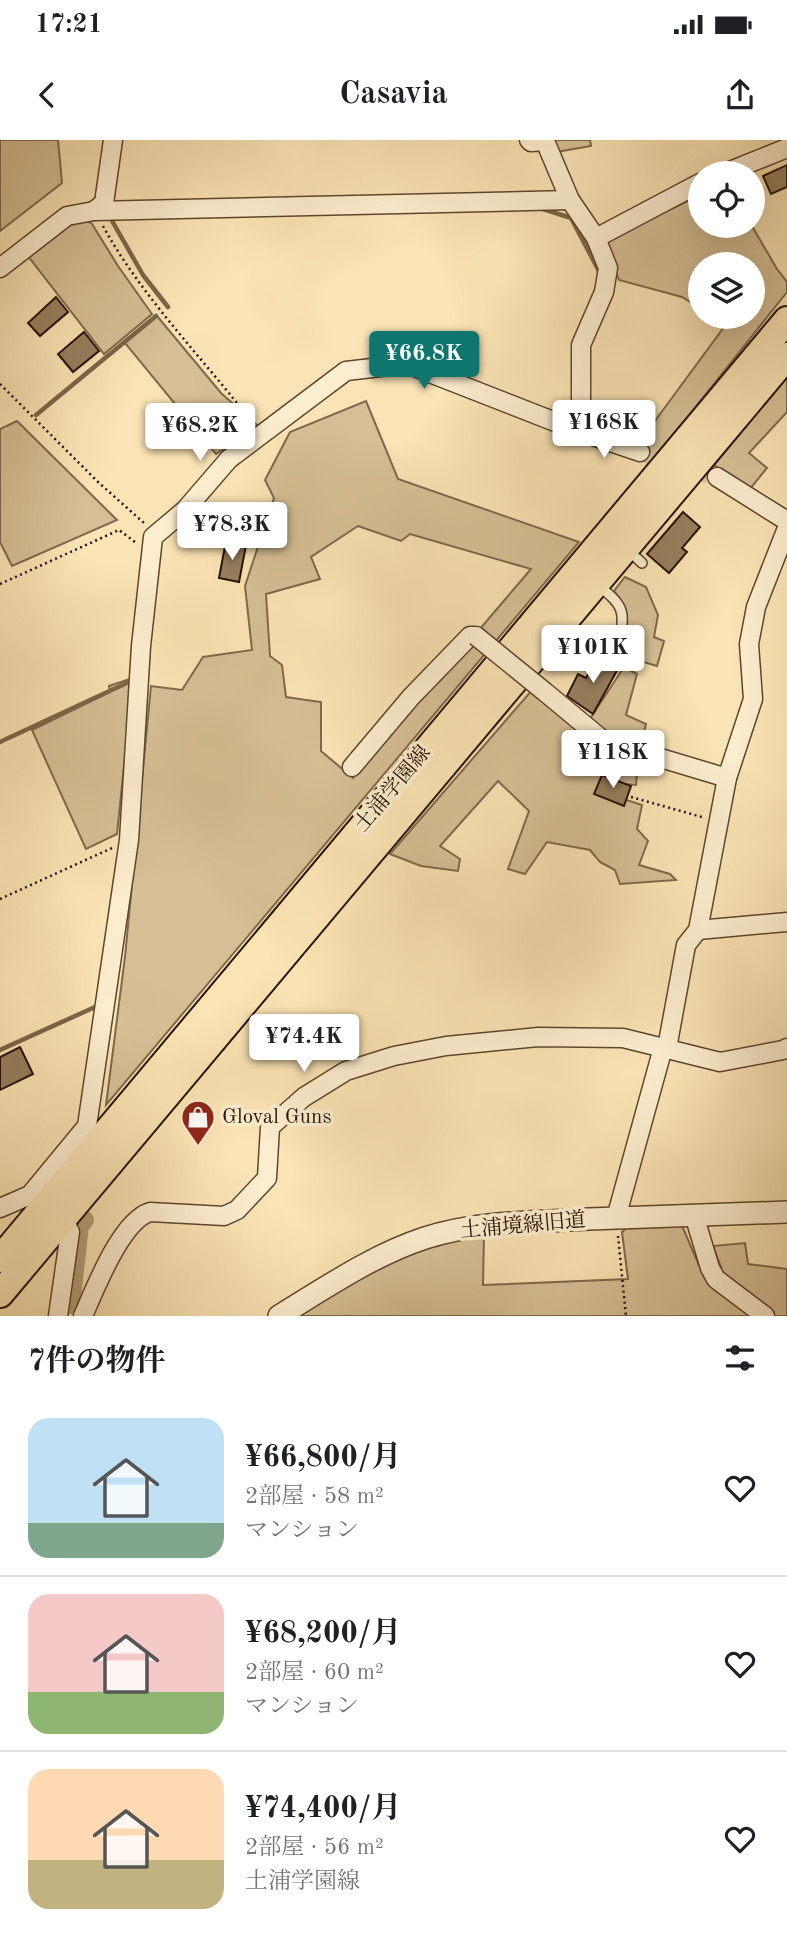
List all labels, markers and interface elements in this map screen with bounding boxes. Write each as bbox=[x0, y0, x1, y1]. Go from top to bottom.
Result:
text: 17:21 bbox=[35, 12, 103, 38]
icon: back bbox=[28, 76, 66, 114]
icon: share bbox=[721, 76, 759, 114]
text: Casavia bbox=[339, 79, 448, 111]
map controls bbox=[688, 161, 765, 329]
button: locate bbox=[688, 161, 765, 238]
button: layers bbox=[688, 252, 765, 329]
pin: ¥66.8K bbox=[367, 331, 481, 391]
text: ¥66.8K bbox=[385, 342, 463, 365]
pin: ¥168K bbox=[555, 400, 653, 460]
pin: ¥68.2K bbox=[143, 404, 257, 463]
text: ¥168K bbox=[568, 411, 640, 434]
text: ¥68.2K bbox=[161, 414, 239, 437]
pin: ¥78.3K bbox=[175, 502, 289, 562]
text: ¥78.3K bbox=[193, 513, 271, 536]
pin: ¥101K bbox=[544, 626, 642, 685]
text: ¥101K bbox=[557, 636, 629, 659]
pin: ¥118K bbox=[564, 730, 662, 790]
street label: 土浦学園線 bbox=[350, 741, 435, 836]
text: ¥118K bbox=[577, 741, 649, 764]
pin: ¥74.4K bbox=[247, 1014, 361, 1074]
text: ¥74.4K bbox=[265, 1025, 343, 1048]
shop icon: Gloval Guns bbox=[179, 1098, 217, 1147]
place label: Gloval Guns bbox=[222, 1107, 332, 1128]
street label: 土浦境線旧道 bbox=[459, 1208, 587, 1242]
icon: filters bbox=[721, 1339, 759, 1377]
text: 7件の物件 bbox=[28, 1347, 165, 1377]
text: ¥66,800/月 bbox=[245, 1443, 401, 1473]
icon: home bbox=[84, 1446, 168, 1530]
icon: heart bbox=[721, 1469, 759, 1507]
text: 2部屋 · 58 m² bbox=[245, 1485, 384, 1508]
text: マンション bbox=[245, 1519, 359, 1542]
text: ¥68,200/月 bbox=[245, 1619, 401, 1649]
icon: home bbox=[84, 1622, 168, 1706]
icon: heart bbox=[721, 1645, 759, 1683]
text: 2部屋 · 60 m² bbox=[245, 1661, 384, 1684]
text: マンション bbox=[245, 1695, 359, 1718]
text: ¥74,400/月 bbox=[245, 1794, 401, 1824]
icon: home bbox=[84, 1797, 168, 1881]
icon: heart bbox=[721, 1820, 759, 1858]
text: 2部屋 · 56 m² bbox=[245, 1836, 384, 1859]
text: 土浦学園線 bbox=[245, 1870, 360, 1893]

